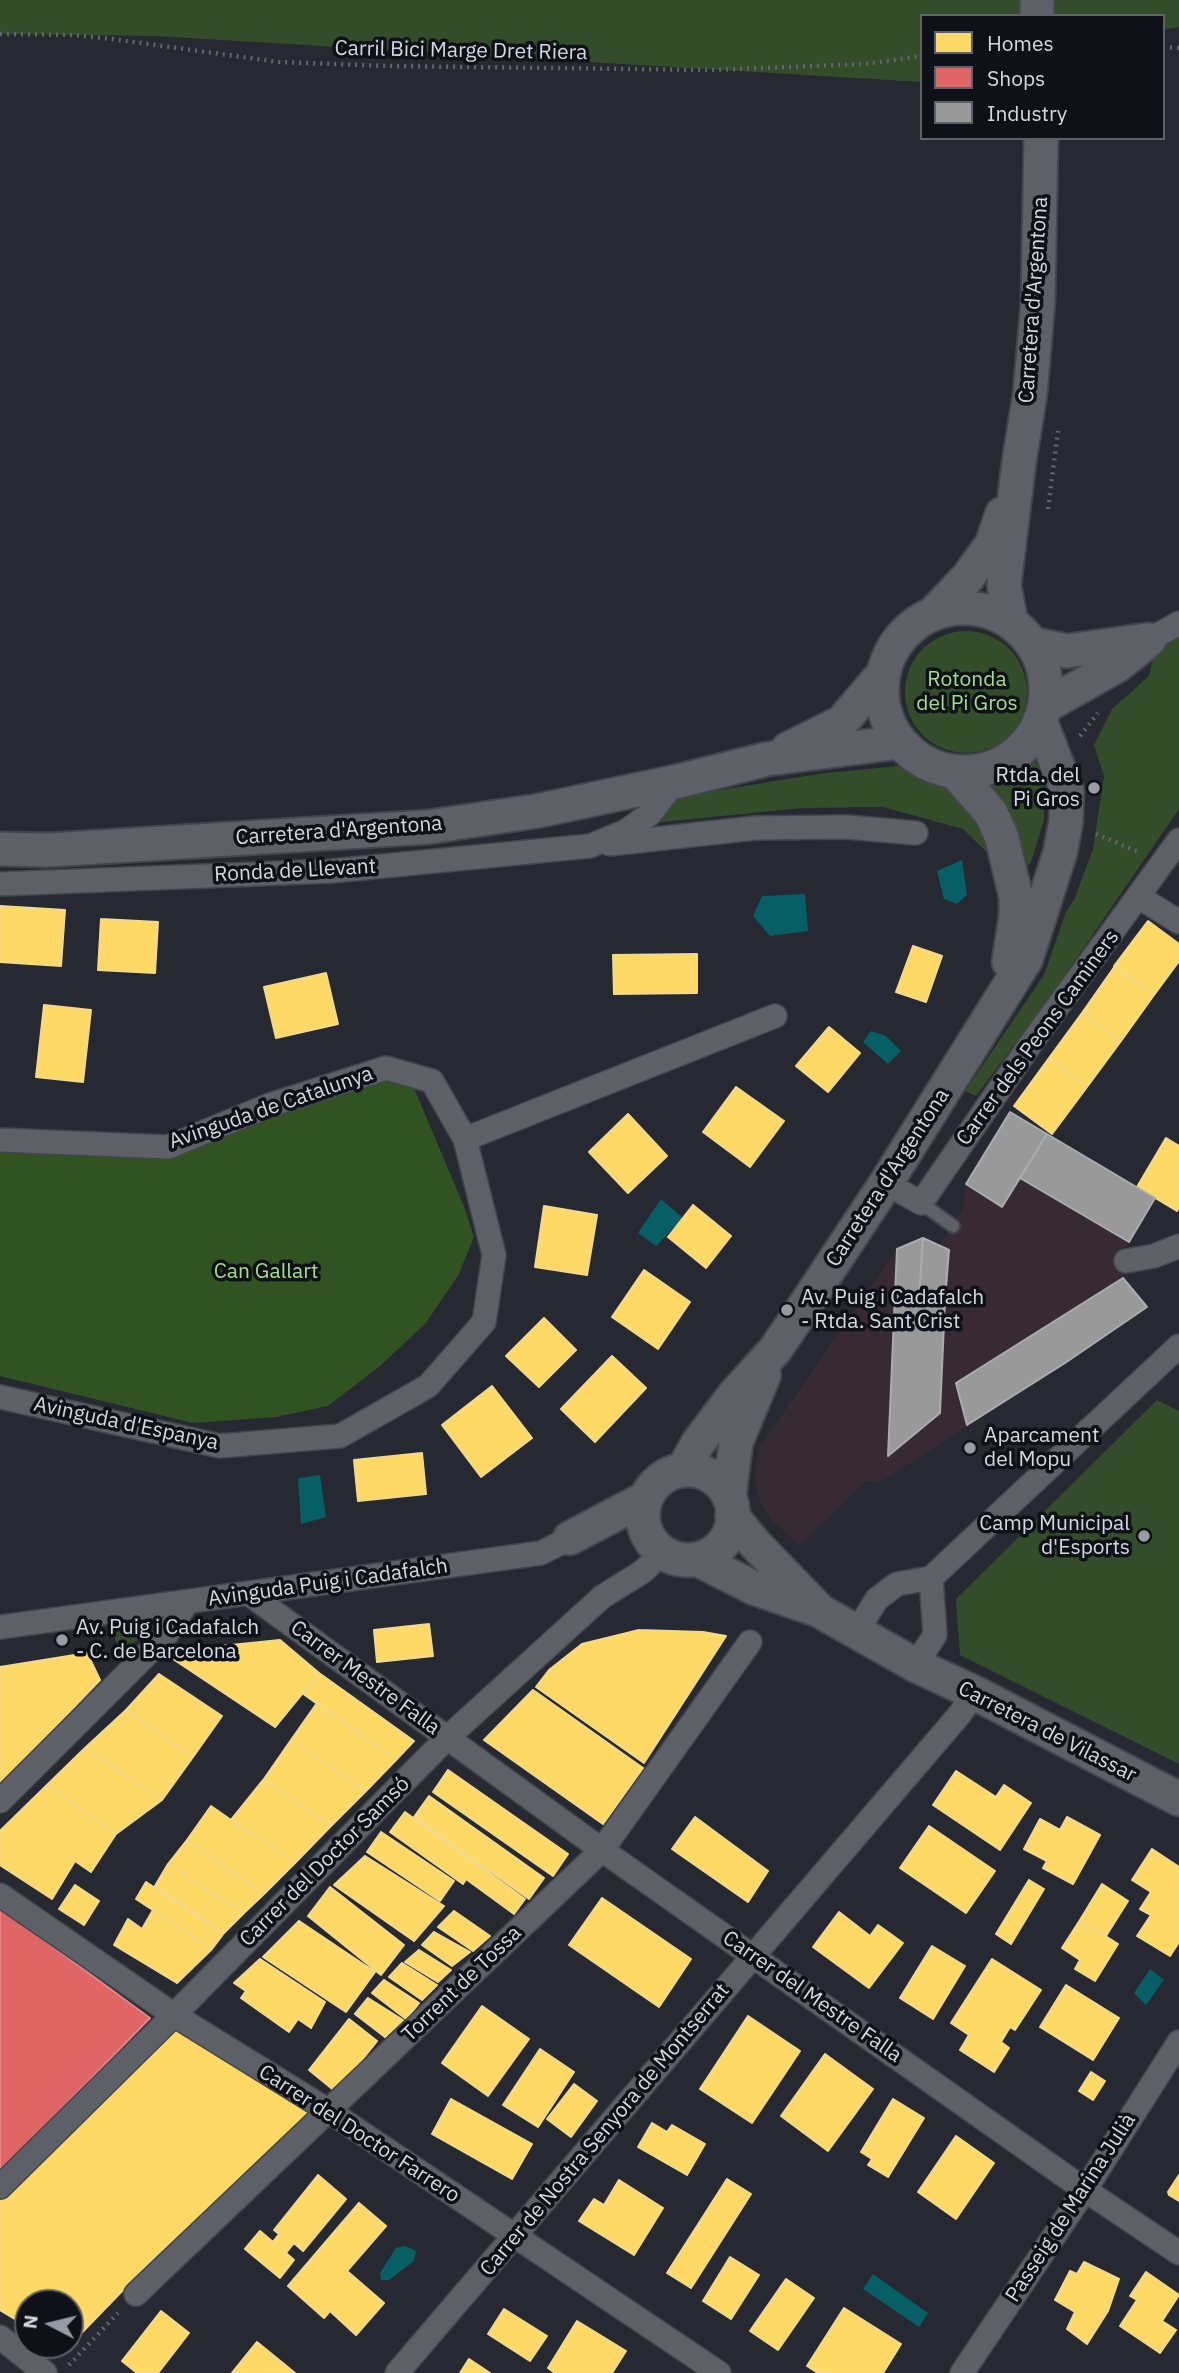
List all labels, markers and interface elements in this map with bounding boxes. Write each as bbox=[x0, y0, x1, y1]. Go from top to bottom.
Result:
legend bbox=[920, 14, 1165, 140]
text: Homes bbox=[987, 29, 1054, 57]
street label: Carril Bici Marge Dret Riera bbox=[334, 36, 588, 66]
text: Shops bbox=[987, 64, 1045, 92]
text: Industry bbox=[987, 99, 1067, 127]
street label: Carretera d'Argentona bbox=[1014, 196, 1054, 404]
park label: Rotonda del Pi Gros bbox=[916, 667, 1018, 717]
place label: Rtda. del Pi Gros bbox=[996, 763, 1080, 813]
marker: Rtda. del Pi Gros bbox=[1086, 780, 1102, 796]
street label: Carretera d'Argentona bbox=[235, 811, 443, 851]
street label: Ronda de Llevant bbox=[213, 854, 377, 888]
street label: Carrer dels Peons Caminers bbox=[951, 925, 1125, 1151]
street label: Avinguda de Catalunya bbox=[166, 1061, 376, 1155]
street label: Carretera d'Argentona bbox=[821, 1084, 955, 1272]
park label: Can Gallart bbox=[214, 1259, 318, 1285]
place label: Av. Puig i Cadafalch - Rtda. Sant Crist bbox=[801, 1285, 984, 1335]
marker: Av. Puig i Cadafalch - Rtda. Sant Crist bbox=[779, 1302, 795, 1318]
street label: Avinguda d'Espanya bbox=[31, 1392, 221, 1456]
place label: Aparcament del Mopu bbox=[984, 1423, 1099, 1473]
marker: Aparcament del Mopu bbox=[962, 1440, 978, 1456]
place label: Camp Municipal d'Esports bbox=[979, 1511, 1130, 1561]
marker: Camp Municipal d'Esports bbox=[1136, 1528, 1152, 1544]
street label: Avinguda Puig i Cadafalch bbox=[206, 1554, 450, 1612]
place label: Av. Puig i Cadafalch - C. de Barcelona bbox=[76, 1615, 259, 1665]
street label: Carrer Mestre Falla bbox=[285, 1615, 445, 1741]
marker: Av. Puig i Cadafalch - C. de Barcelona bbox=[54, 1632, 70, 1648]
street label: Carretera de Vilassar bbox=[954, 1676, 1140, 1788]
street label: Carrer del Doctor Samsó bbox=[235, 1772, 415, 1952]
street label: Torrent de Tossa bbox=[397, 1921, 527, 2047]
street label: Carrer del Mestre Falla bbox=[718, 1926, 906, 2068]
street label: Carrer de Nostra Senyora de Montserrat bbox=[475, 1979, 735, 2281]
street label: Carrer del Doctor Farrero bbox=[254, 2060, 464, 2208]
street label: Passeig de Marina Julià bbox=[1001, 2109, 1141, 2307]
north arrow bbox=[14, 2289, 84, 2359]
text: N bbox=[17, 2313, 43, 2330]

